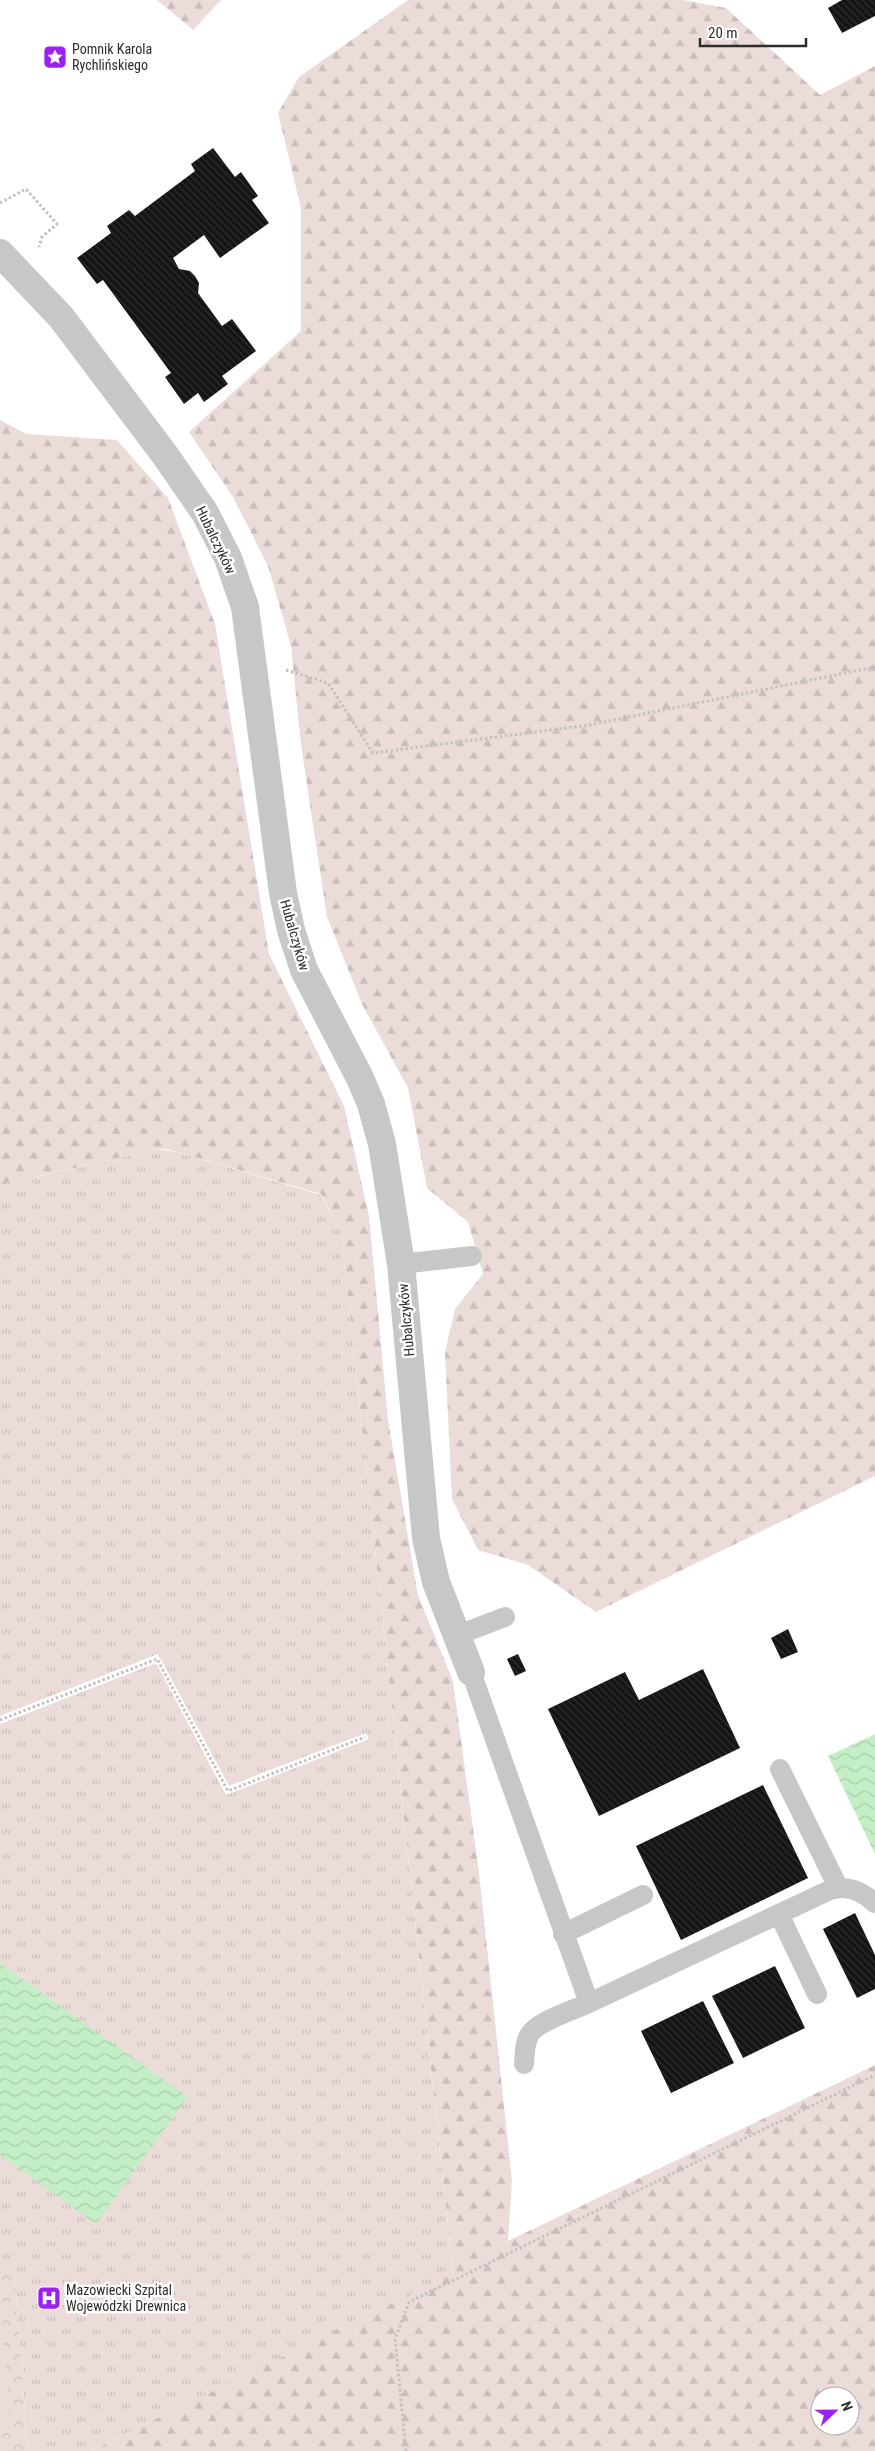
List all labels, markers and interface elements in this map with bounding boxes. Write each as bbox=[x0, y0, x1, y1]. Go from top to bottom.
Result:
scale bar bbox=[700, 15, 806, 47]
text: 20 m bbox=[708, 24, 738, 42]
place label: Pomnik Karola Rychlińskiego bbox=[72, 41, 152, 73]
place icon: Pomnik Karola Rychlińskiego bbox=[42, 44, 68, 70]
street label: Hubalczyków bbox=[193, 504, 239, 576]
street label: Hubalczyków bbox=[277, 898, 313, 972]
street label: Hubalczyków bbox=[395, 1283, 417, 1357]
place label: Mazowiecki Szpital Wojewódzki Drewnica bbox=[66, 2282, 186, 2314]
hospital icon: Mazowiecki Szpital Wojewódzki Drewnica bbox=[36, 2285, 62, 2311]
north arrow bbox=[810, 2386, 860, 2436]
text: N bbox=[838, 2399, 856, 2413]

